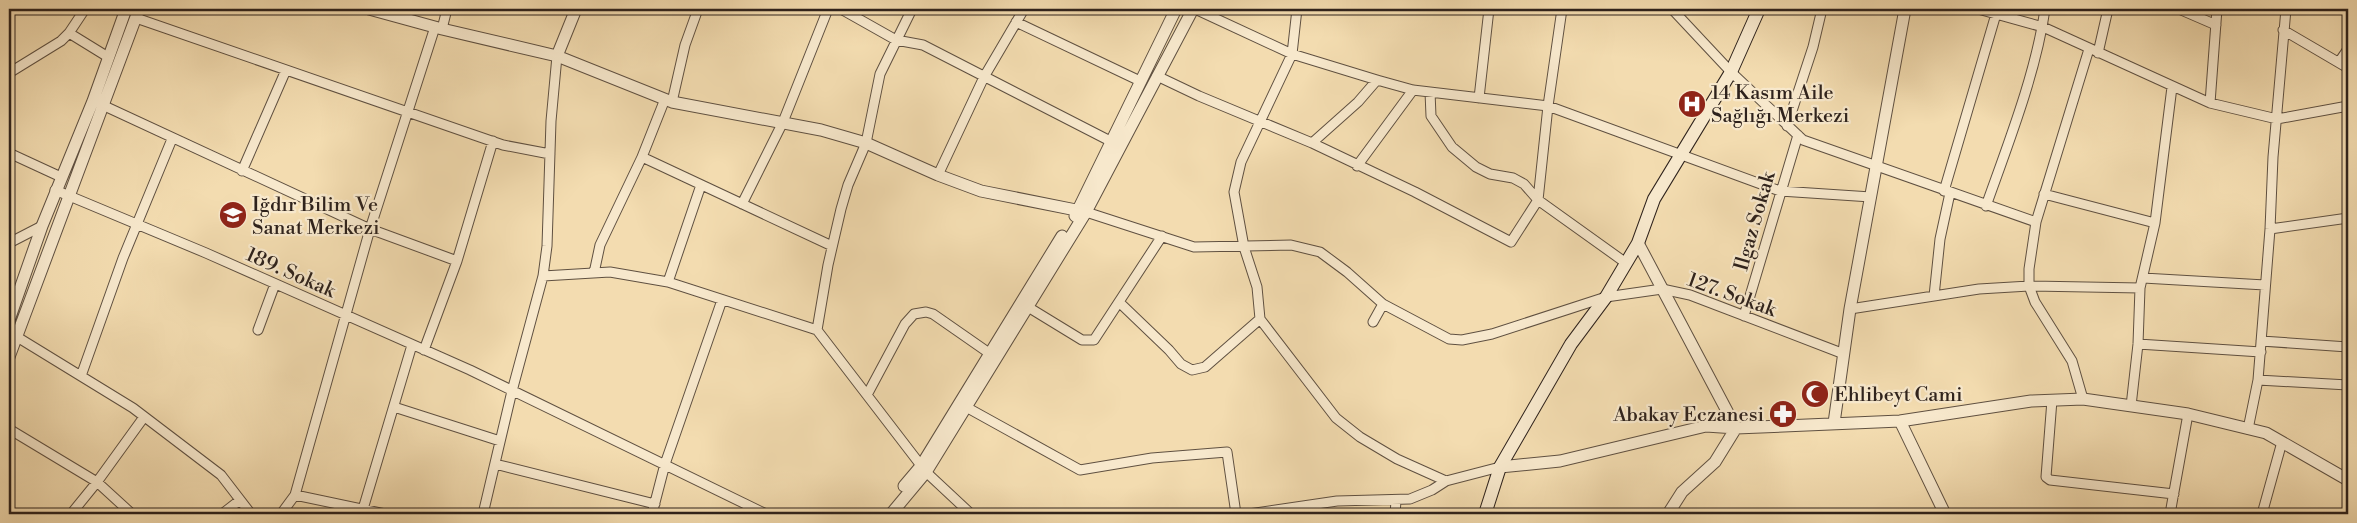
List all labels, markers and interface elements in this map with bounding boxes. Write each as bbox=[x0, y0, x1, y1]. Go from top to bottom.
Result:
place label: 14 Kasım Aile Sağlığı Merkezi bbox=[1711, 81, 1850, 129]
hospital icon: 14 Kasım Aile Sağlığı Merkezi bbox=[1677, 89, 1707, 119]
street label: Ilgaz Sokak bbox=[1729, 167, 1782, 274]
place label: Iğdır Bilim Ve Sanat Merkezi bbox=[252, 193, 380, 241]
school or university icon: Iğdır Bilim Ve Sanat Merkezi bbox=[218, 200, 248, 230]
street label: 189. Sokak bbox=[242, 243, 341, 305]
street label: 127. Sokak bbox=[1684, 268, 1781, 324]
mosque icon: Ehlibeyt Cami bbox=[1800, 379, 1830, 409]
place label: Ehlibeyt Cami bbox=[1834, 383, 1963, 408]
pharmacy icon: Abakay Eczanesi bbox=[1768, 399, 1798, 429]
place label: Abakay Eczanesi bbox=[1612, 403, 1764, 428]

